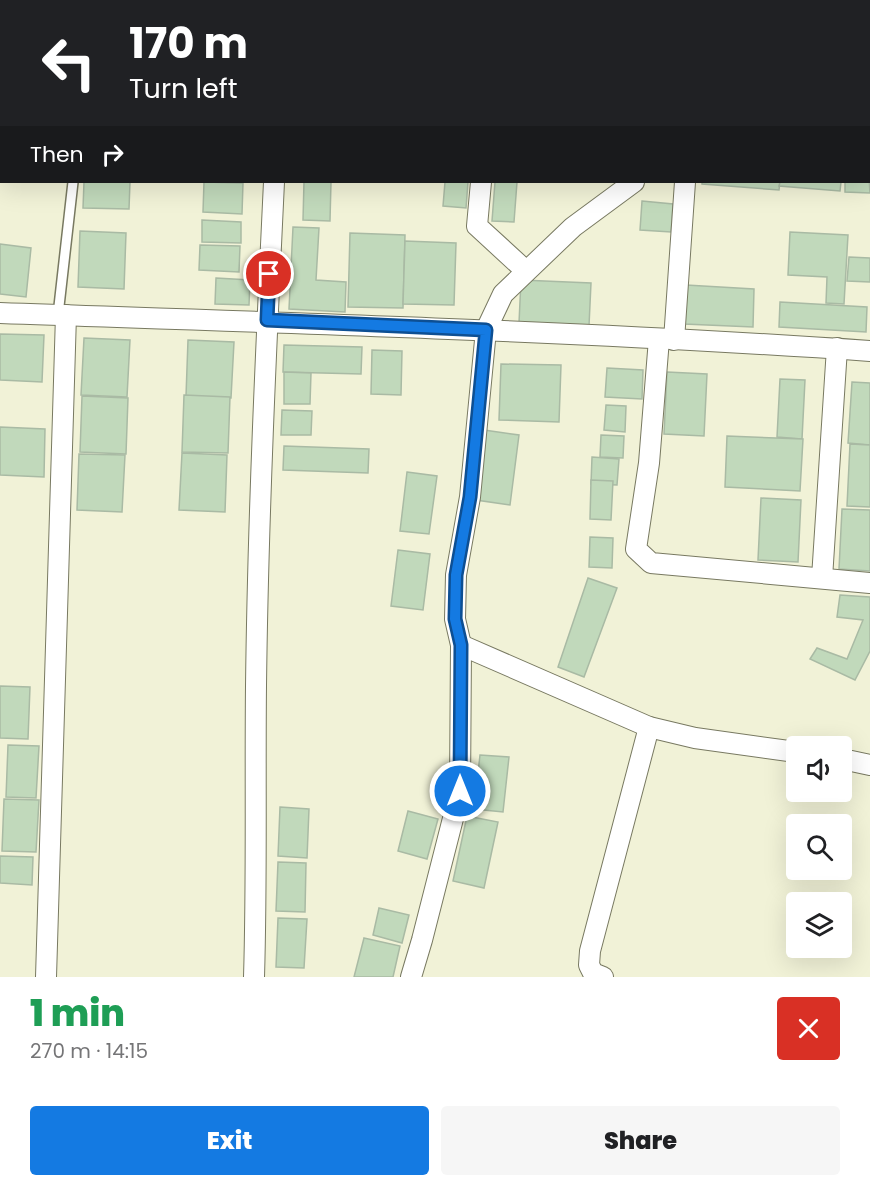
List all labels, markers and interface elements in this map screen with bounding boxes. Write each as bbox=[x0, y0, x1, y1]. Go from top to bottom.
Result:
text: 170 m bbox=[129, 14, 248, 73]
icon: left bbox=[30, 24, 108, 102]
text: Turn left bbox=[129, 70, 238, 107]
icon: right bbox=[96, 138, 129, 171]
text: Then bbox=[30, 139, 84, 170]
pin bbox=[243, 248, 294, 299]
icon: arrive bbox=[252, 257, 285, 290]
map controls bbox=[786, 736, 852, 958]
button: sound bbox=[786, 736, 852, 802]
position arrow bbox=[428, 759, 492, 823]
button: search bbox=[786, 814, 852, 880]
button: layers bbox=[786, 892, 852, 958]
text: 1 min bbox=[30, 988, 125, 1039]
button: close bbox=[777, 997, 840, 1060]
text: 270 m · 14:15 bbox=[30, 1037, 148, 1065]
button: Exit bbox=[30, 1106, 429, 1175]
button: Share bbox=[441, 1106, 840, 1175]

